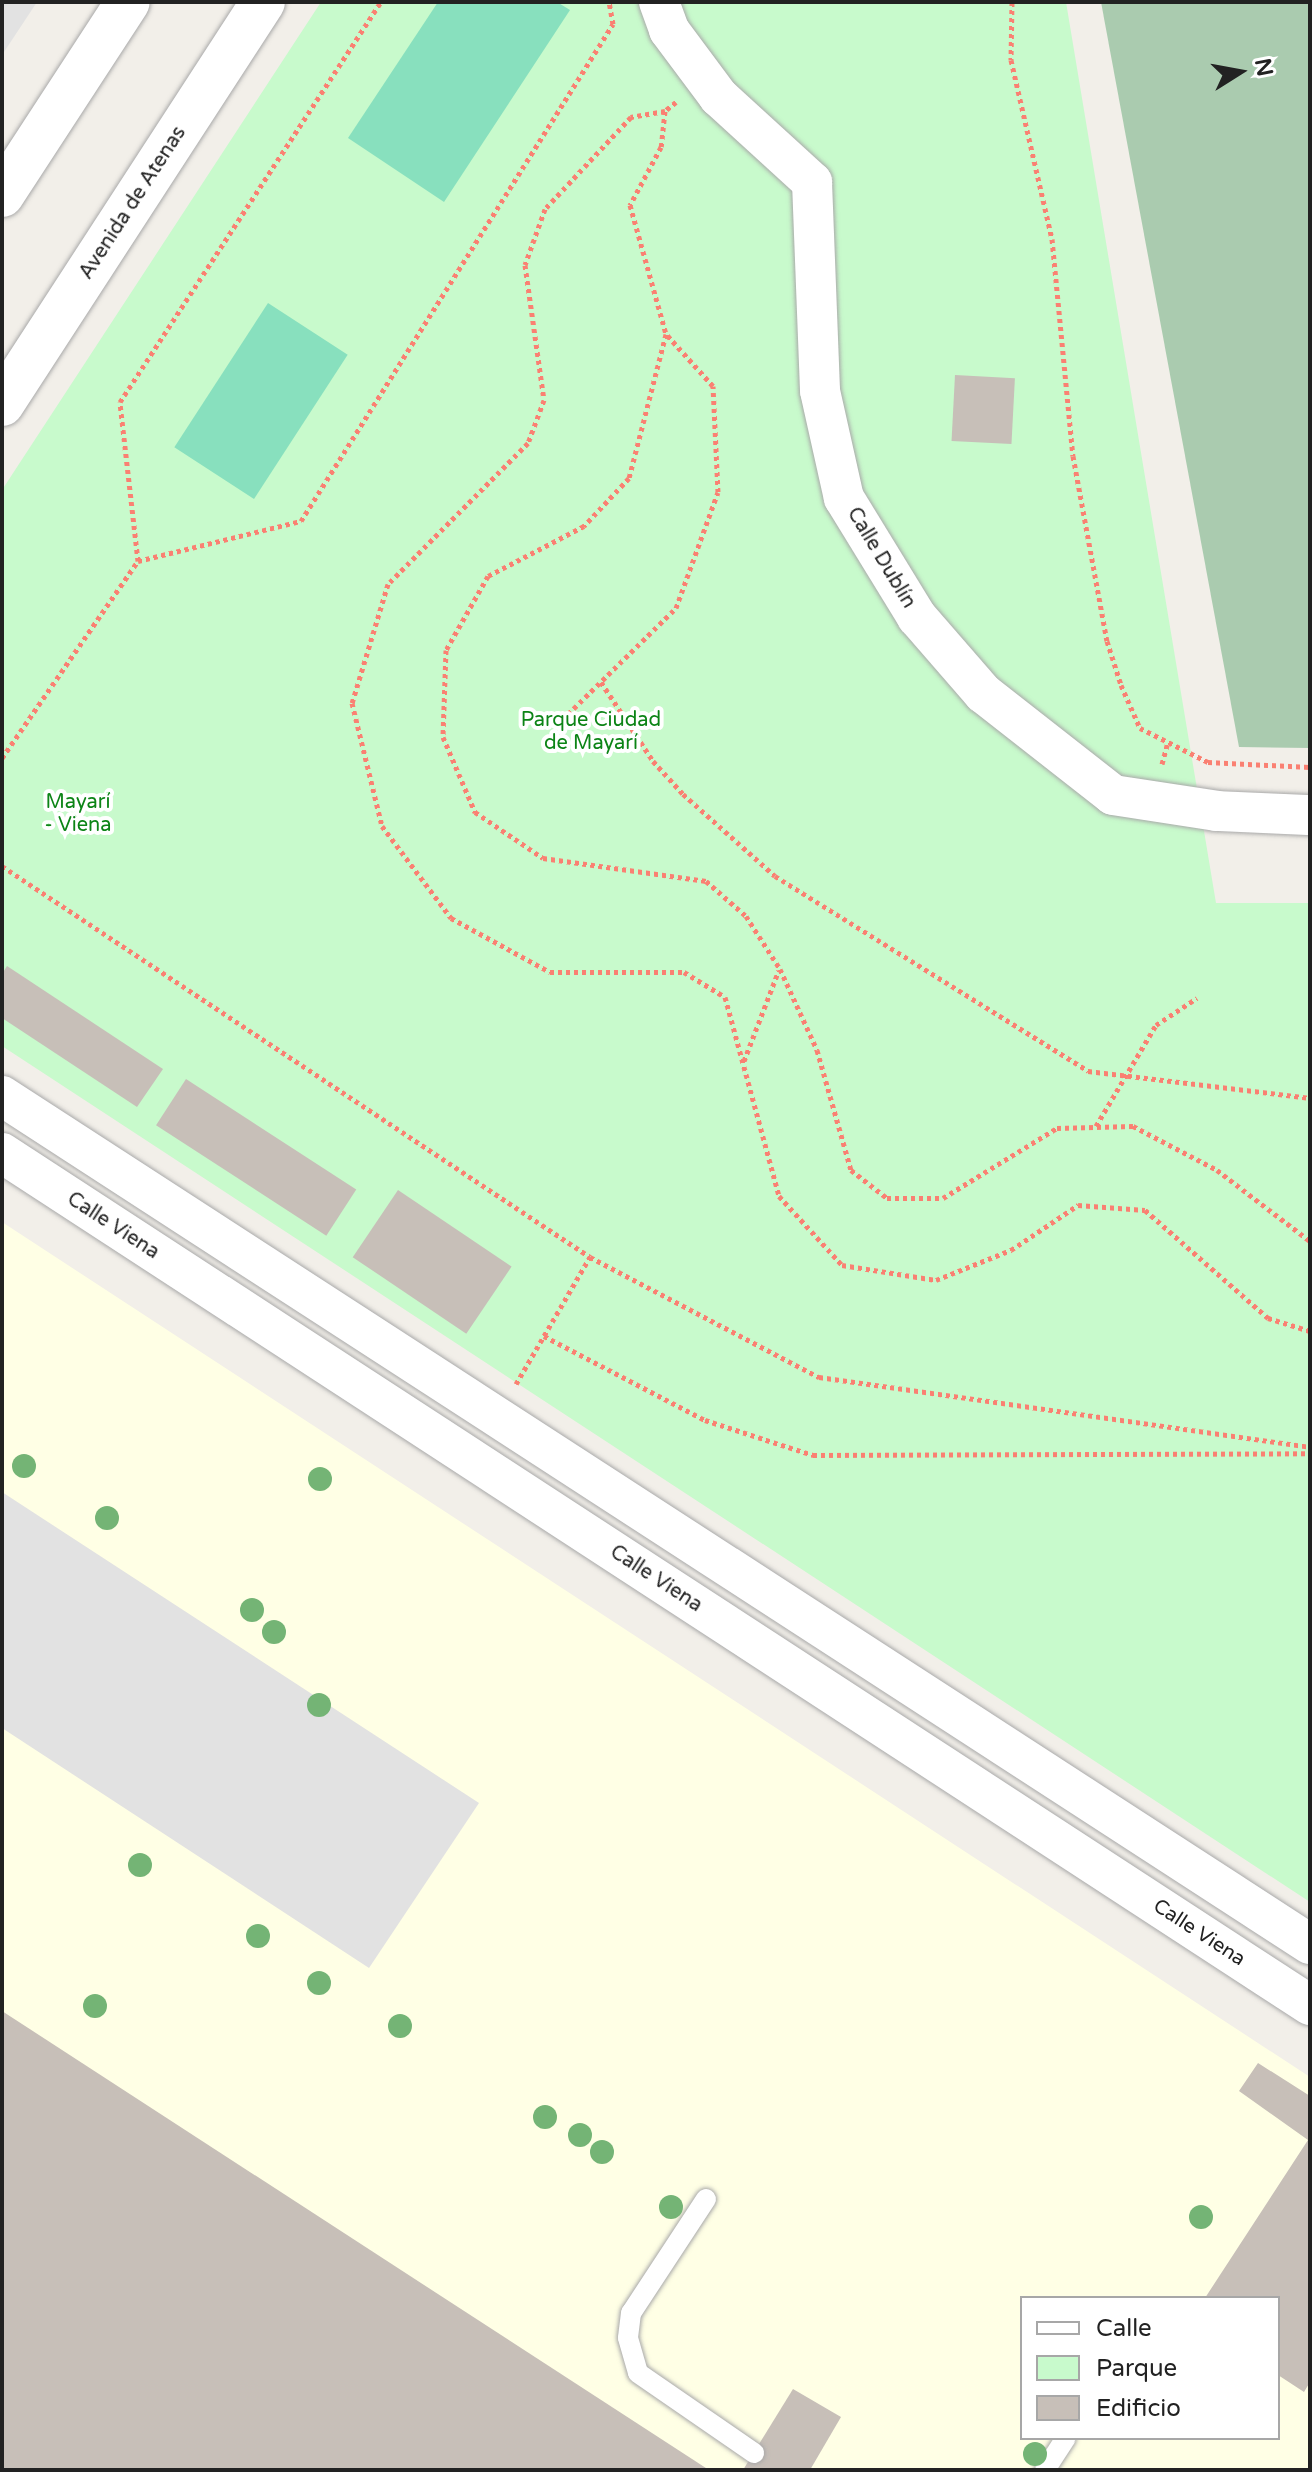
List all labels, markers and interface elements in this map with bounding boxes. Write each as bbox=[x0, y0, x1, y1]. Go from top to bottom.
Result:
north arrow bbox=[1200, 32, 1280, 112]
text: N bbox=[1249, 56, 1278, 79]
street label: Avenida de Atenas bbox=[75, 122, 191, 284]
street label: Calle Dublín bbox=[842, 503, 920, 613]
park label: Parque Ciudad de Mayarí bbox=[521, 708, 661, 755]
park label: Mayarí - Viena bbox=[45, 791, 111, 838]
street label: Calle Viena bbox=[62, 1187, 164, 1265]
street label: Calle Viena bbox=[605, 1540, 707, 1618]
street label: Calle Viena bbox=[1148, 1894, 1250, 1972]
legend bbox=[1020, 2296, 1280, 2440]
text: Calle bbox=[1096, 2314, 1152, 2343]
text: Parque bbox=[1096, 2354, 1177, 2383]
text: Edificio bbox=[1096, 2394, 1181, 2423]

